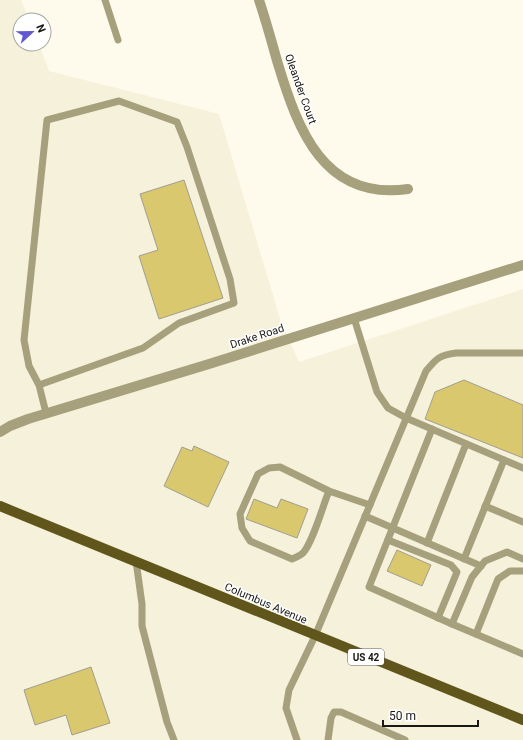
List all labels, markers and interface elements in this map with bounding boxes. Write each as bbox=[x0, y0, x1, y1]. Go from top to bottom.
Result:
north arrow bbox=[12, 12, 52, 52]
text: N bbox=[33, 22, 48, 35]
street label: Oleander Court bbox=[282, 52, 319, 126]
street label: Drake Road bbox=[229, 322, 286, 351]
street label: Columbus Avenue bbox=[223, 580, 309, 627]
road number: US 42 bbox=[348, 649, 384, 665]
scale bar bbox=[383, 702, 478, 728]
text: 50 m bbox=[389, 709, 416, 723]

